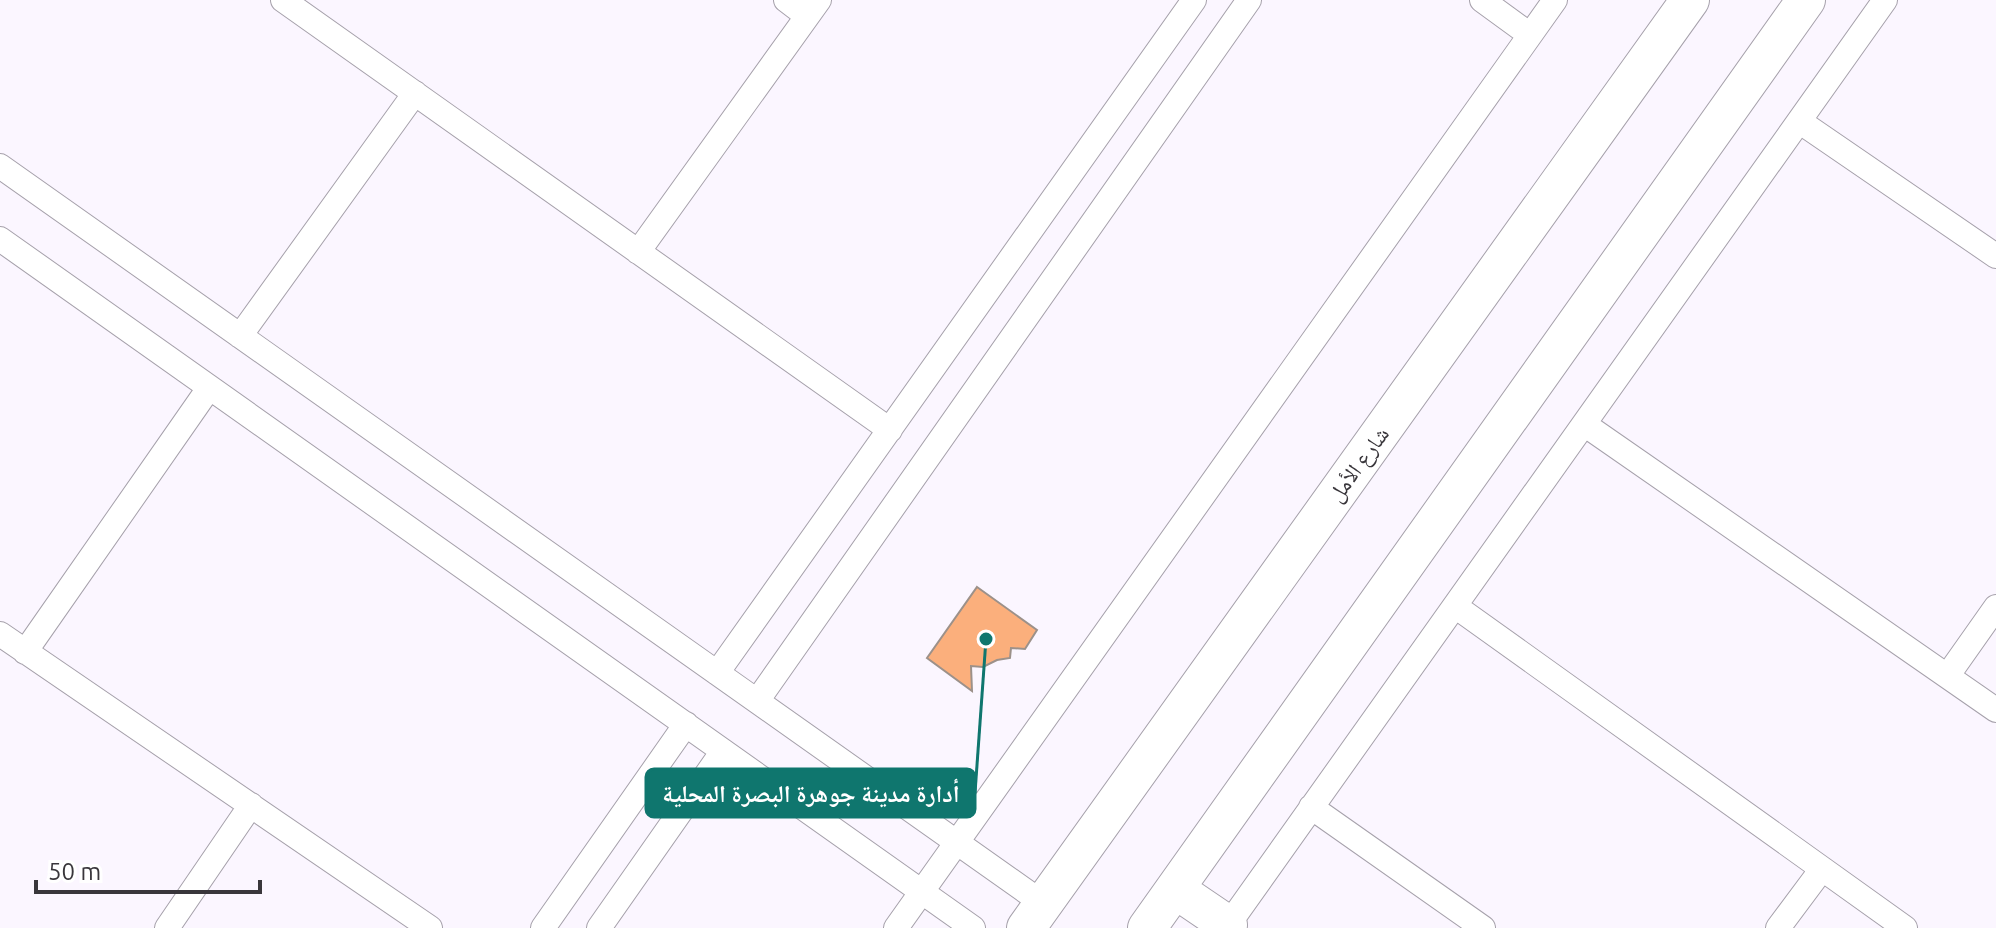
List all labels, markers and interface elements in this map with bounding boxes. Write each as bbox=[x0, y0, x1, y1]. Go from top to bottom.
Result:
street label: شارع الأمل bbox=[1322, 421, 1395, 507]
callout: أدارة مدينة جوهرة البصرة المحلية bbox=[646, 769, 975, 817]
text: أدارة مدينة جوهرة البصرة المحلية bbox=[662, 778, 960, 808]
scale bar bbox=[36, 844, 260, 894]
text: 50 m bbox=[48, 858, 101, 885]

